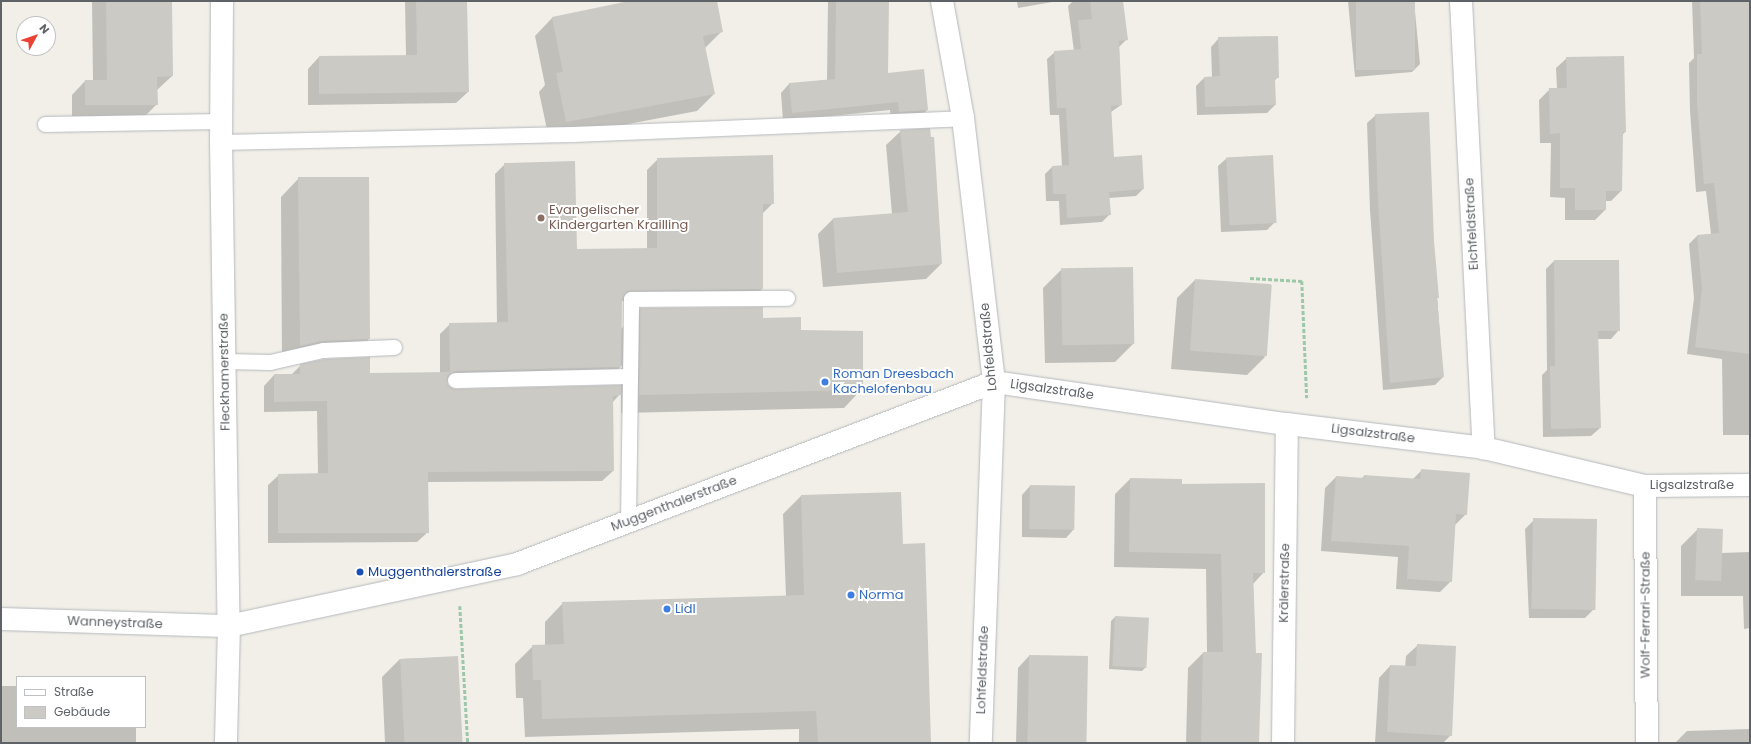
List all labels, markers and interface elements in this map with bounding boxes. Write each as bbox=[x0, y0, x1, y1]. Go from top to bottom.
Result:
north arrow bbox=[16, 16, 56, 56]
text: N bbox=[36, 21, 53, 37]
street label: Eichfeldstraße bbox=[1462, 177, 1482, 271]
place label: Evangelischer Kindergarten Krailling bbox=[549, 203, 688, 234]
marker: Evangelischer Kindergarten Krailling bbox=[536, 213, 546, 223]
street label: Lohfeldstraße bbox=[977, 302, 1001, 392]
street label: Fleckhamerstraße bbox=[216, 313, 234, 431]
place label: Roman Dreesbach Kachelofenbau bbox=[833, 367, 954, 398]
street label: Ligsalzstraße bbox=[1009, 376, 1095, 404]
marker: Roman Dreesbach Kachelofenbau bbox=[820, 377, 830, 387]
street label: Ligsalzstraße bbox=[1330, 421, 1416, 447]
street label: Muggenthalerstraße bbox=[609, 473, 739, 535]
street label: Ligsalzstraße bbox=[1650, 477, 1734, 493]
street label: Krälerstraße bbox=[1277, 543, 1293, 623]
street label: Wolf-Ferrari-Straße bbox=[1638, 552, 1654, 678]
place label: Muggenthalerstraße bbox=[368, 564, 501, 580]
marker: Muggenthalerstraße bbox=[355, 567, 365, 577]
place label: Norma bbox=[859, 587, 903, 603]
marker: Norma bbox=[846, 590, 856, 600]
place label: Lidl bbox=[675, 601, 696, 617]
marker: Lidl bbox=[662, 604, 672, 614]
street label: Wanneystraße bbox=[67, 614, 163, 632]
street label: Lohfeldstraße bbox=[974, 625, 992, 715]
legend bbox=[16, 676, 146, 728]
text: Straße bbox=[54, 683, 94, 700]
text: Gebäude bbox=[54, 703, 110, 720]

